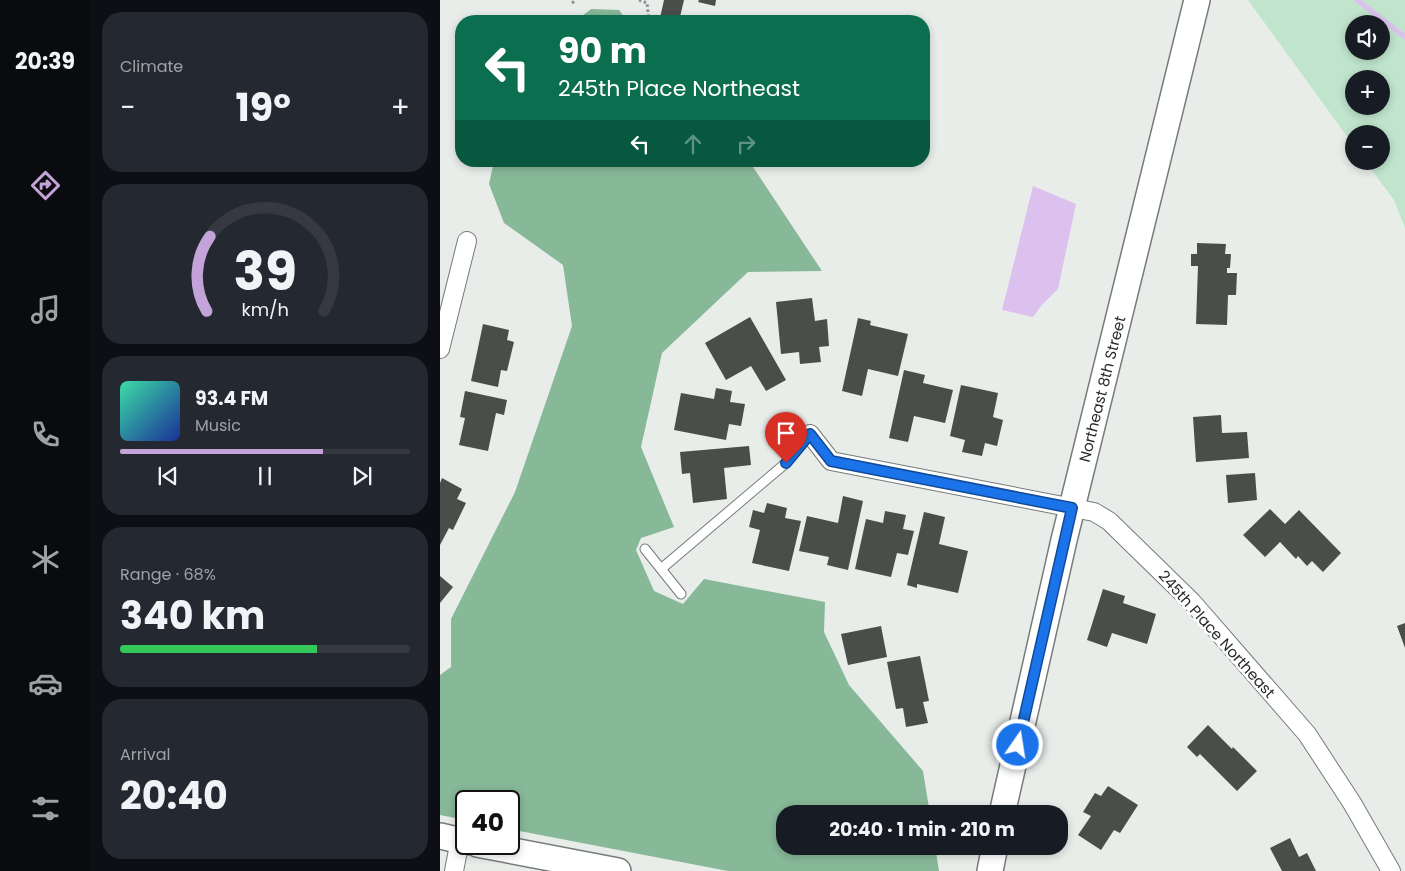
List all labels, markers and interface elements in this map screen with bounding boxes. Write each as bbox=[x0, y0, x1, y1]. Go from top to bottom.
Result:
map controls bbox=[1345, 15, 1390, 170]
button: sound bbox=[1345, 15, 1390, 60]
text: 90 m bbox=[558, 26, 647, 75]
icon: left bbox=[475, 35, 540, 100]
text: 20:39 bbox=[15, 46, 75, 77]
text: Climate bbox=[120, 55, 183, 78]
button: + bbox=[1345, 70, 1390, 115]
text: 245th Place Northeast bbox=[558, 73, 800, 104]
text: 19° bbox=[236, 81, 291, 134]
text: − bbox=[120, 88, 135, 127]
text: + bbox=[391, 88, 410, 127]
button: − bbox=[1345, 125, 1390, 170]
icon: left bbox=[626, 130, 654, 158]
icon: ahead bbox=[679, 130, 707, 158]
icon: right bbox=[732, 130, 760, 158]
icon: directions bbox=[28, 168, 63, 203]
text: 39 bbox=[233, 235, 297, 308]
icon: music bbox=[28, 292, 63, 327]
text: km/h bbox=[241, 297, 289, 322]
street label: Northeast 8th Street bbox=[1074, 314, 1130, 464]
text: 93.4 FM bbox=[195, 385, 268, 412]
pin bbox=[765, 412, 807, 463]
text: Music bbox=[195, 414, 241, 437]
icon: phone bbox=[28, 417, 63, 452]
icon: arrive bbox=[772, 419, 800, 447]
icon: previous bbox=[154, 462, 182, 490]
icon: pause bbox=[251, 462, 279, 490]
icon: next bbox=[348, 462, 376, 490]
icon: climate bbox=[28, 542, 63, 577]
text: Range · 68% bbox=[120, 563, 216, 586]
street label: 245th Place Northeast bbox=[1154, 566, 1280, 702]
text: 340 km bbox=[120, 589, 265, 642]
icon: car bbox=[28, 666, 63, 701]
position arrow bbox=[991, 718, 1043, 770]
text: Arrival bbox=[120, 743, 170, 766]
text: 20:40 bbox=[120, 769, 228, 822]
speed limit sign: 40 bbox=[455, 790, 520, 855]
icon: filters bbox=[28, 791, 63, 826]
text: 20:40 · 1 min · 210 m bbox=[829, 816, 1015, 843]

